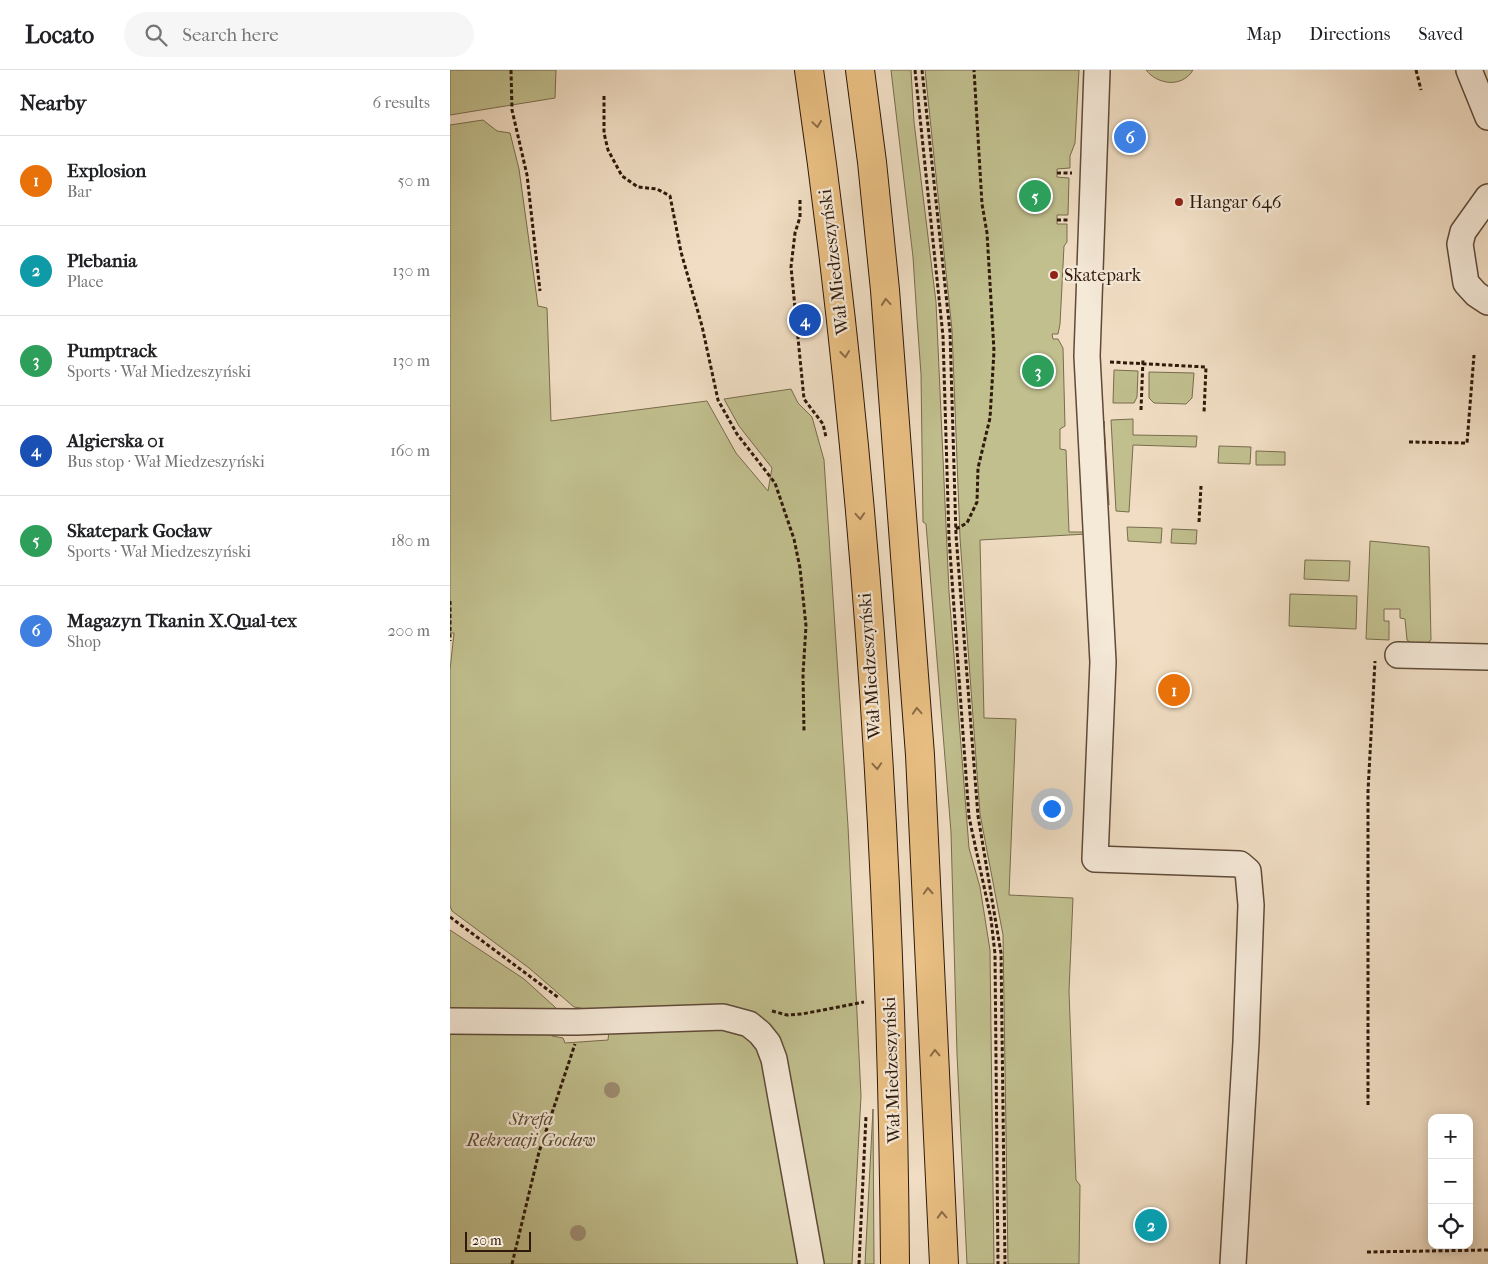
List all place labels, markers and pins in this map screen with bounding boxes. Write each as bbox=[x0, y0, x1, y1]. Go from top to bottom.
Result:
pin: 6 bbox=[1114, 118, 1146, 156]
pin: 5 bbox=[1019, 177, 1051, 215]
place label: Hangar 646 bbox=[1189, 192, 1282, 213]
marker: Hangar 646 bbox=[1173, 196, 1185, 208]
place label: Skatepark bbox=[1064, 265, 1142, 286]
marker: Skatepark bbox=[1048, 269, 1060, 281]
pin: 4 bbox=[789, 301, 821, 339]
pin: 3 bbox=[1022, 352, 1054, 390]
pin: 1 bbox=[1158, 671, 1190, 709]
pin: 2 bbox=[1135, 1206, 1167, 1244]

